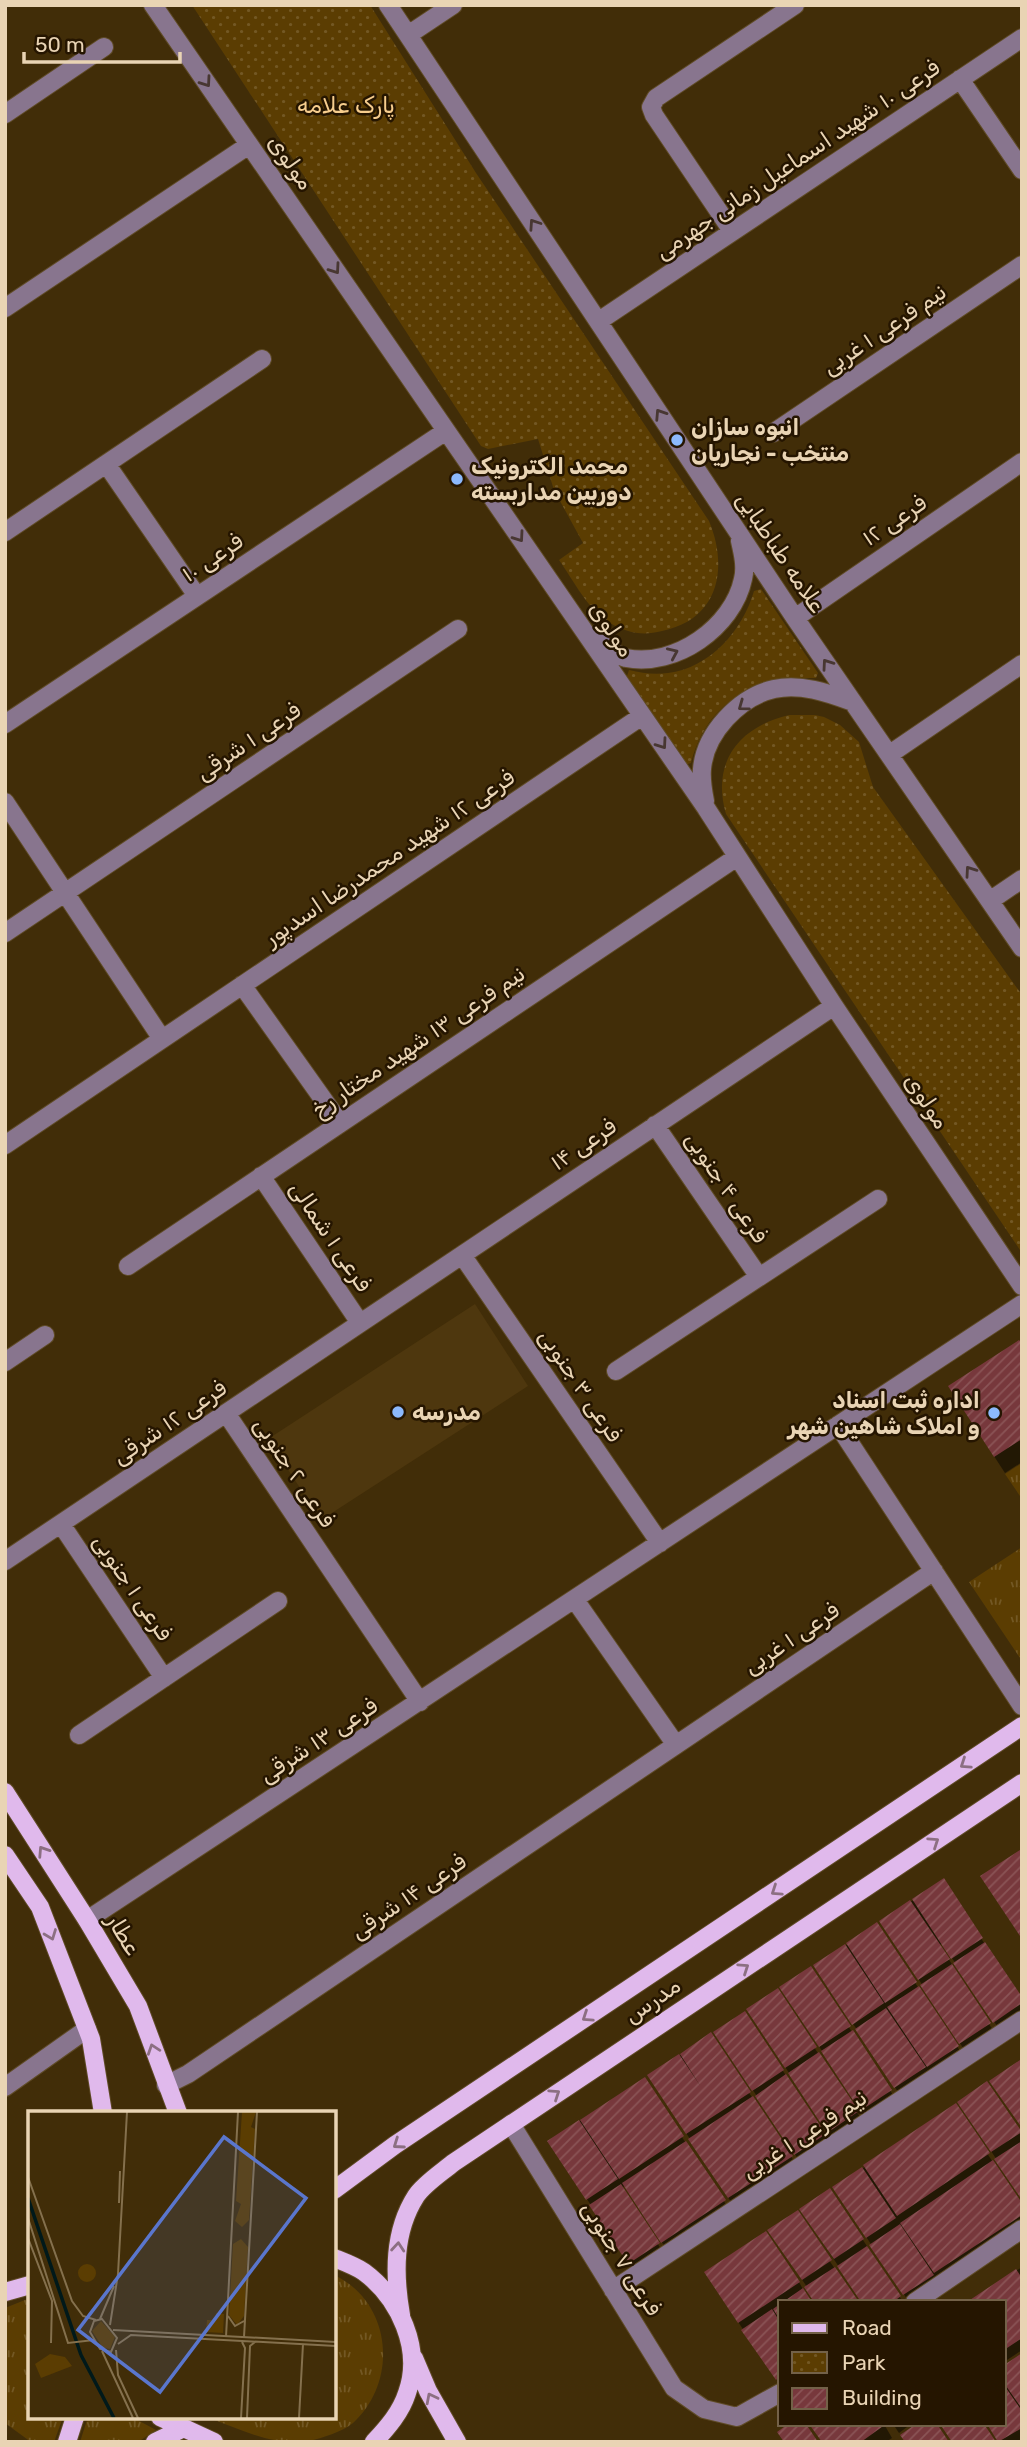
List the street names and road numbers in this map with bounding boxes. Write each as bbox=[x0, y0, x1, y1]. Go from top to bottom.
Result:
street label: فرعی ۱۰ شهید اسماعیل زمانی جهرمی bbox=[649, 53, 945, 265]
street label: مولوی bbox=[262, 129, 320, 195]
street label: نیم فرعی ۱ غربی bbox=[816, 277, 952, 382]
street label: علامه طباطبایی bbox=[730, 486, 832, 618]
street label: فرعی ۱۲ bbox=[856, 488, 932, 552]
street label: فرعی ۱۰ bbox=[176, 526, 248, 588]
street label: مولوی bbox=[583, 596, 641, 662]
street label: فرعی ۱ شرقی bbox=[190, 695, 306, 786]
street label: فرعی ۱۲ شهید محمدرضا اسدپور bbox=[257, 763, 521, 954]
street label: نیم فرعی ۱۳ شهید مختار رخ bbox=[306, 959, 531, 1125]
street label: مولوی bbox=[898, 1068, 956, 1134]
street label: فرعی ۱۴ bbox=[545, 1112, 621, 1176]
street label: فرعی ۴ جنوبی bbox=[679, 1126, 775, 1248]
street label: فرعی ۱ شمالی bbox=[284, 1175, 378, 1297]
street label: فرعی ۳ جنوبی bbox=[533, 1323, 629, 1447]
street label: فرعی ۱۲ شرقی bbox=[106, 1373, 232, 1471]
street label: فرعی ۲ جنوبی bbox=[248, 1411, 342, 1533]
street label: فرعی ۱ جنوبی bbox=[87, 1528, 179, 1646]
street label: فرعی ۱ غربی bbox=[738, 1596, 844, 1680]
street label: فرعی ۱۳ شرقی bbox=[253, 1691, 383, 1789]
street label: فرعی ۱۴ شرقی bbox=[345, 1847, 471, 1945]
street label: عطار bbox=[100, 1906, 147, 1960]
street label: مدرس bbox=[618, 1971, 686, 2029]
street label: نیم فرعی ۱ غربی bbox=[736, 2083, 873, 2186]
street label: فرعی ۷ جنوبی bbox=[576, 2195, 669, 2321]

